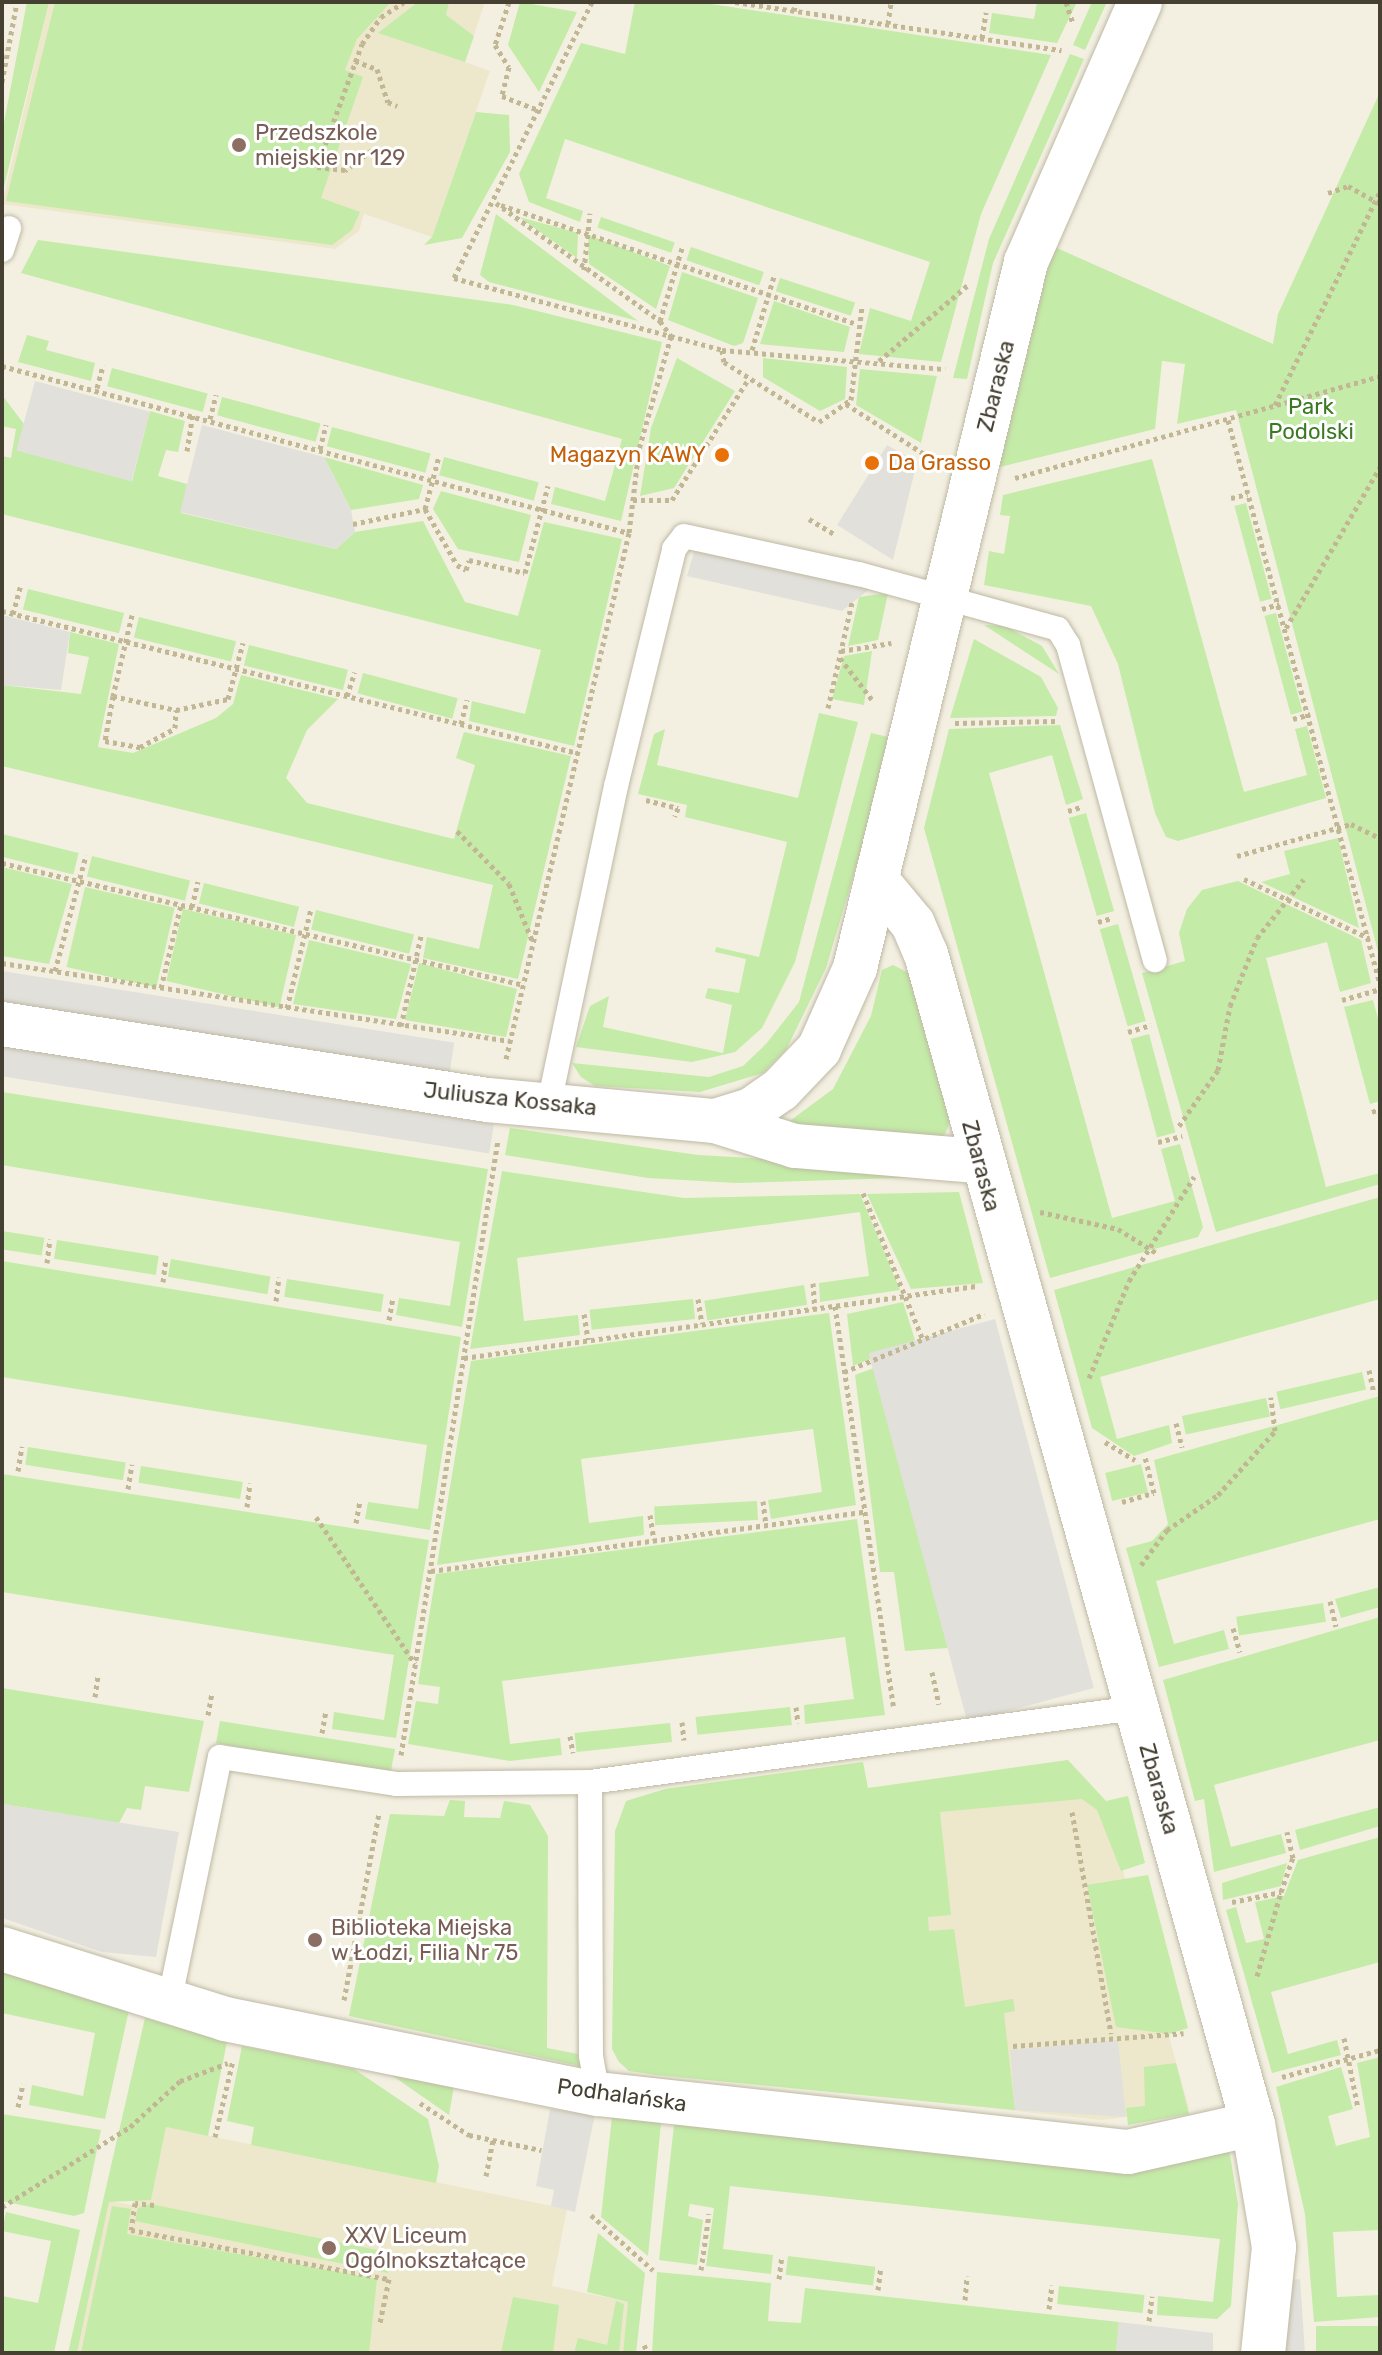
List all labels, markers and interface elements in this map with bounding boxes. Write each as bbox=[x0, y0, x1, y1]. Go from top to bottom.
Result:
place label: Przedszkole miejskie nr 129 bbox=[255, 119, 406, 170]
marker: Przedszkole miejskie nr 129 bbox=[230, 136, 248, 154]
street label: Zbaraska bbox=[972, 338, 1020, 434]
park label: Park Podolski bbox=[1268, 393, 1354, 444]
place label: Magazyn KAWY bbox=[550, 442, 706, 468]
marker: Magazyn KAWY bbox=[713, 446, 731, 464]
place label: Da Grasso bbox=[888, 450, 991, 476]
marker: Da Grasso bbox=[863, 454, 881, 472]
street label: Juliusza Kossaka bbox=[422, 1077, 598, 1121]
street label: Zbaraska bbox=[956, 1118, 1006, 1214]
street label: Zbaraska bbox=[1133, 1741, 1185, 1837]
place label: Biblioteka Miejska w Łodzi, Filia Nr 75 bbox=[331, 1914, 519, 1966]
marker: Biblioteka Miejska w Łodzi, Filia Nr 75 bbox=[306, 1931, 324, 1949]
street label: Podhalańska bbox=[556, 2073, 688, 2117]
place label: XXV Liceum Ogólnokształcące bbox=[345, 2222, 526, 2274]
marker: XXV Liceum Ogólnokształcące bbox=[320, 2239, 338, 2257]

